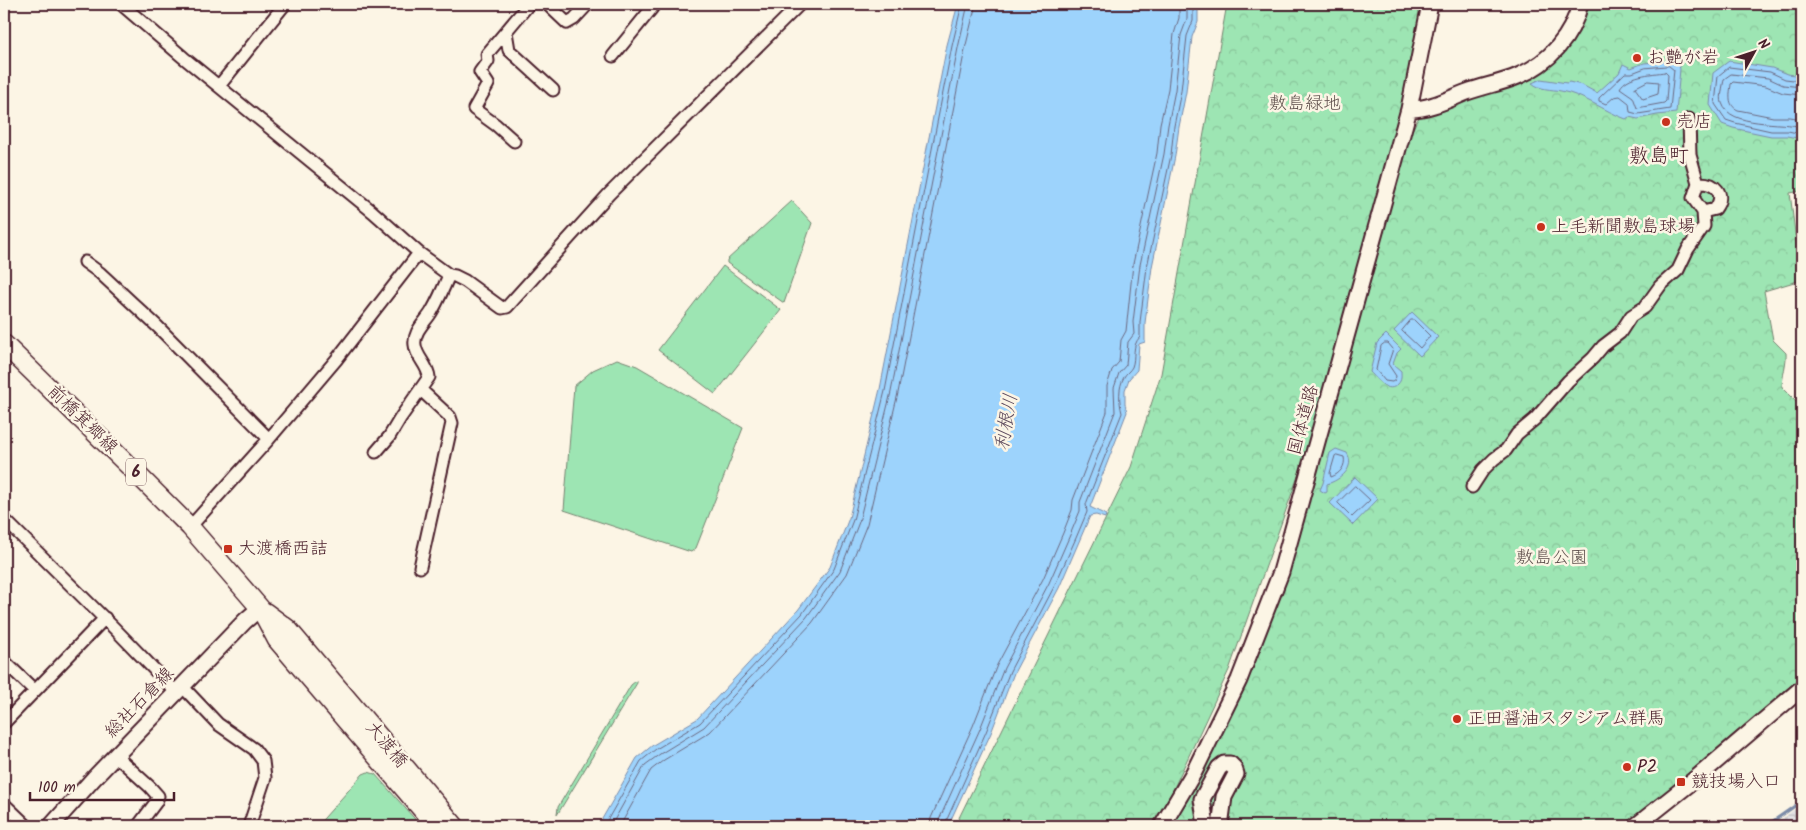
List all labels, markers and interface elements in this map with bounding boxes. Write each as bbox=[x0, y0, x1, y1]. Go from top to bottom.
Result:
north arrow bbox=[1728, 28, 1778, 78]
text: N bbox=[1752, 34, 1775, 55]
place label: お艶が岩 bbox=[1647, 44, 1719, 73]
marker: お艶が岩 bbox=[1631, 52, 1643, 64]
park label: 敷島緑地 bbox=[1269, 90, 1341, 119]
place label: 売店 bbox=[1676, 108, 1712, 137]
marker: 売店 bbox=[1660, 116, 1672, 128]
district label: 敷島町 bbox=[1629, 141, 1689, 173]
place label: 上毛新聞敷島球場 bbox=[1551, 213, 1695, 242]
marker: 上毛新聞敷島球場 bbox=[1535, 221, 1547, 233]
street label: 前橋箕郷線 bbox=[40, 378, 124, 462]
street label: 国体道路 bbox=[1281, 381, 1327, 459]
water label: 利根川 bbox=[987, 391, 1027, 453]
road number: 6 bbox=[126, 458, 146, 486]
place label: 大渡橋西詰 bbox=[238, 535, 328, 564]
marker: 大渡橋西詰 bbox=[222, 543, 234, 555]
park label: 敷島公園 bbox=[1516, 544, 1588, 573]
street label: 総社石倉線 bbox=[98, 661, 182, 745]
place label: 正田醤油スタジアム群馬 bbox=[1467, 705, 1665, 734]
marker: 正田醤油スタジアム群馬 bbox=[1451, 713, 1463, 725]
street label: 大渡橋 bbox=[358, 715, 414, 775]
place label: P2 bbox=[1637, 753, 1657, 782]
marker: P2 bbox=[1621, 761, 1633, 773]
place label: 競技場入口 bbox=[1691, 768, 1781, 797]
scale bar bbox=[30, 770, 174, 802]
text: 100 m bbox=[38, 776, 76, 800]
marker: 競技場入口 bbox=[1675, 776, 1687, 788]

